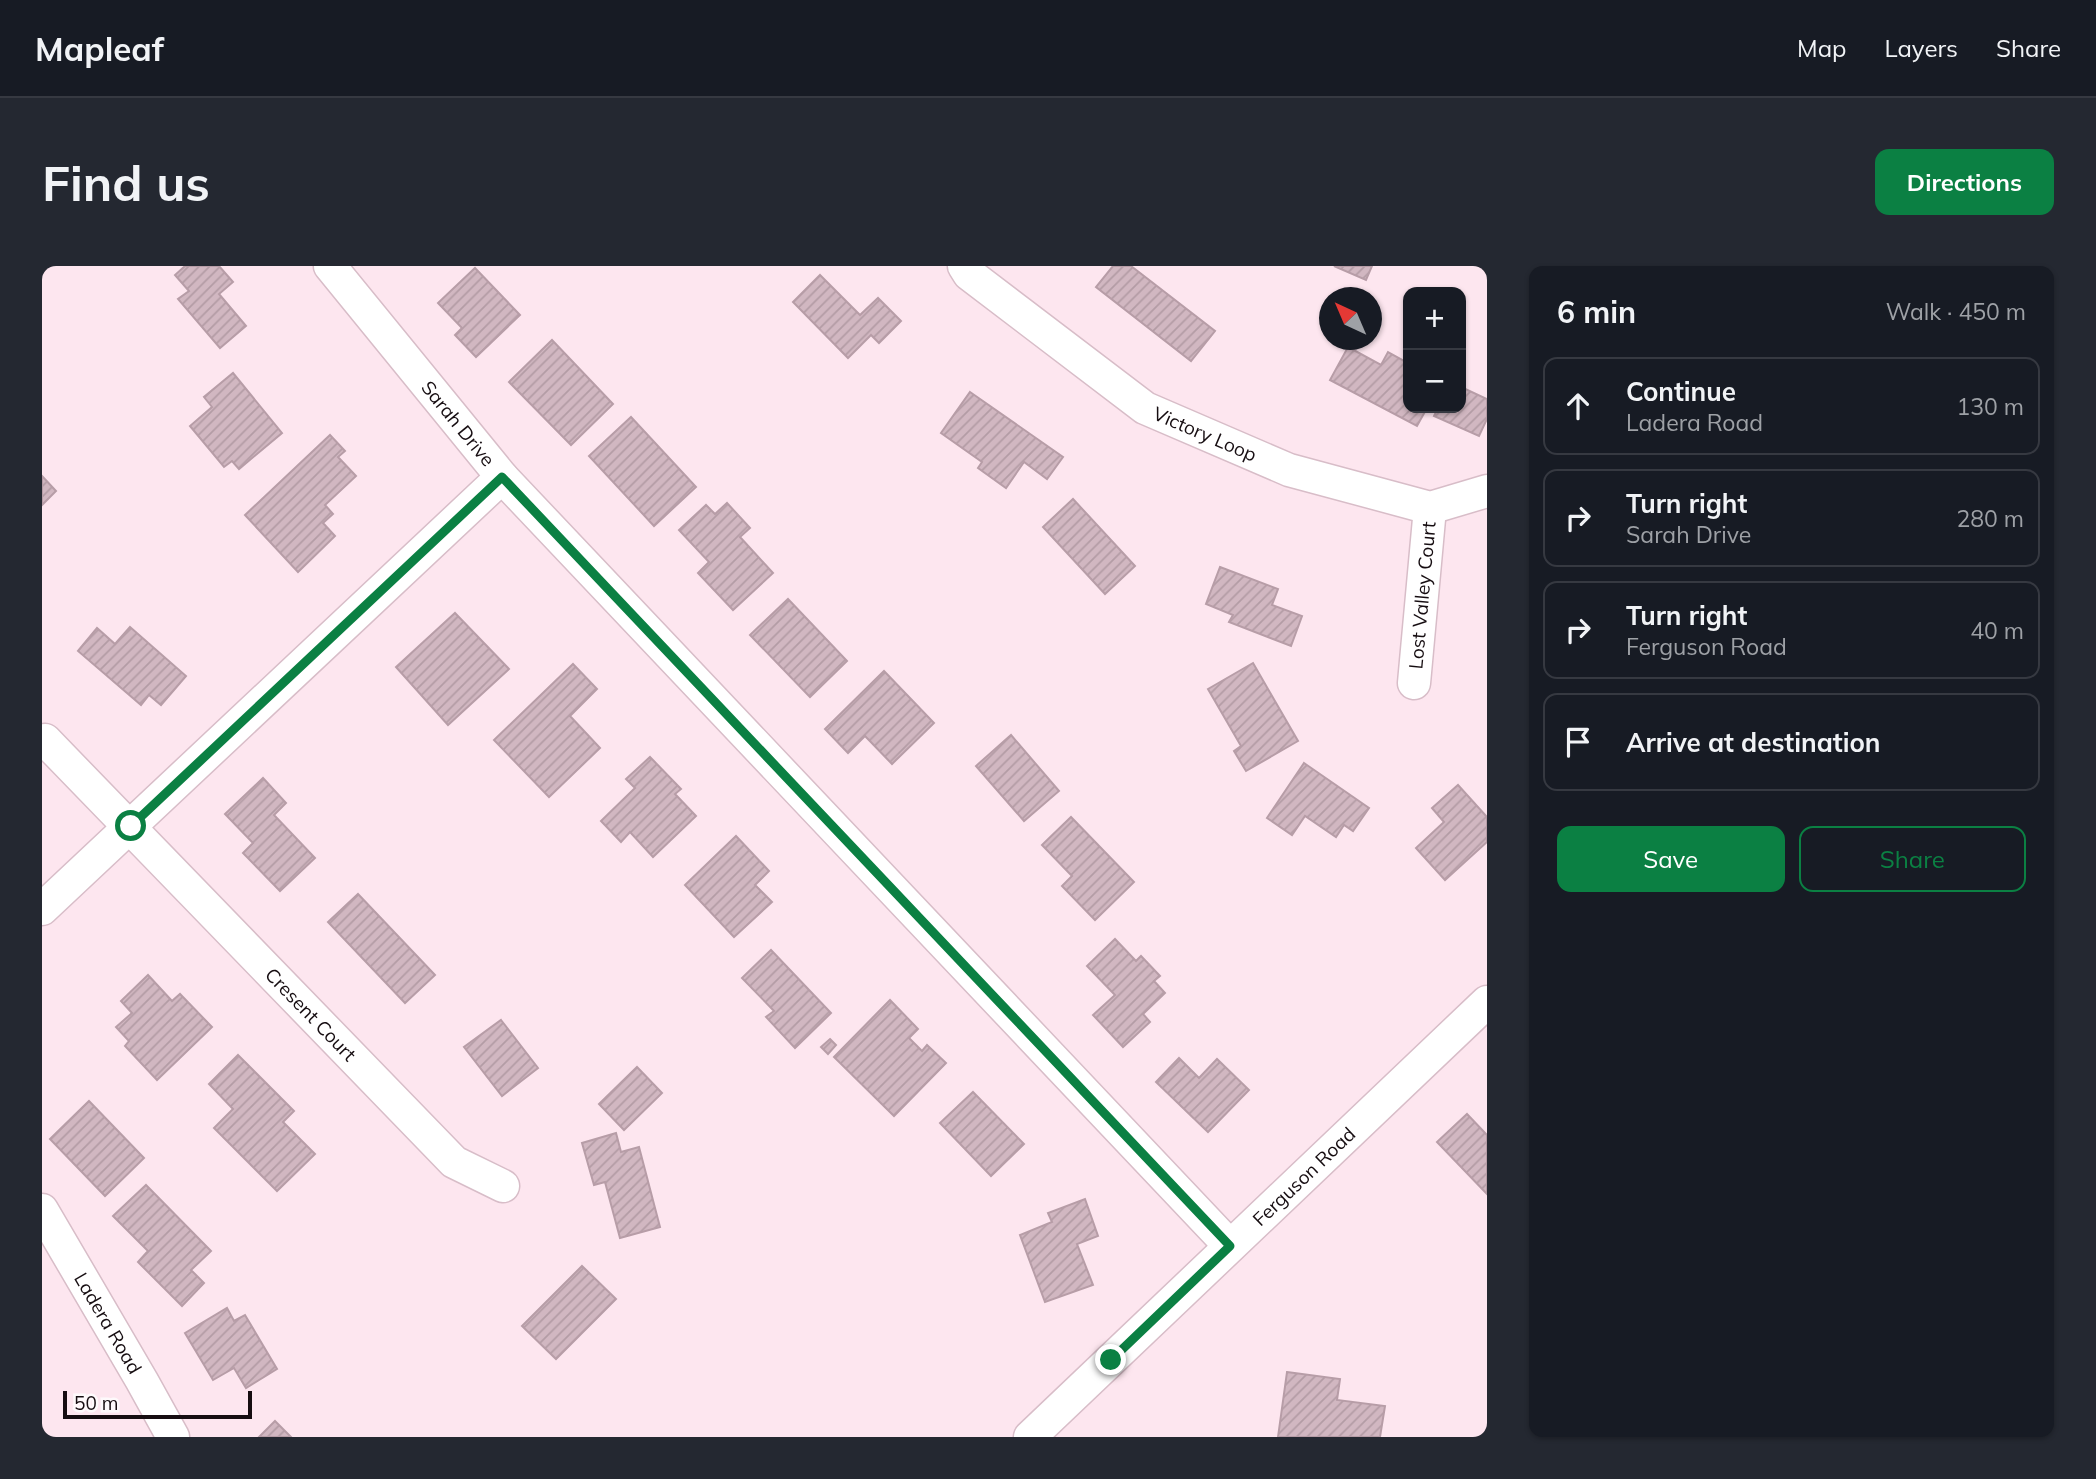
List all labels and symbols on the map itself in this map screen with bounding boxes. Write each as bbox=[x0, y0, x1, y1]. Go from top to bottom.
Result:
north arrow bbox=[1319, 287, 1382, 350]
street label: Sarah Drive bbox=[416, 376, 500, 471]
street label: Victory Loop bbox=[1150, 401, 1261, 467]
street label: Lost Valley Court bbox=[1403, 520, 1441, 670]
route start bbox=[115, 810, 146, 841]
street label: Cresent Court bbox=[260, 963, 362, 1066]
street label: Ferguson Road bbox=[1247, 1122, 1360, 1231]
street label: Ladera Road bbox=[69, 1268, 147, 1378]
route end bbox=[1095, 1344, 1126, 1375]
scale bar bbox=[63, 1388, 252, 1420]

